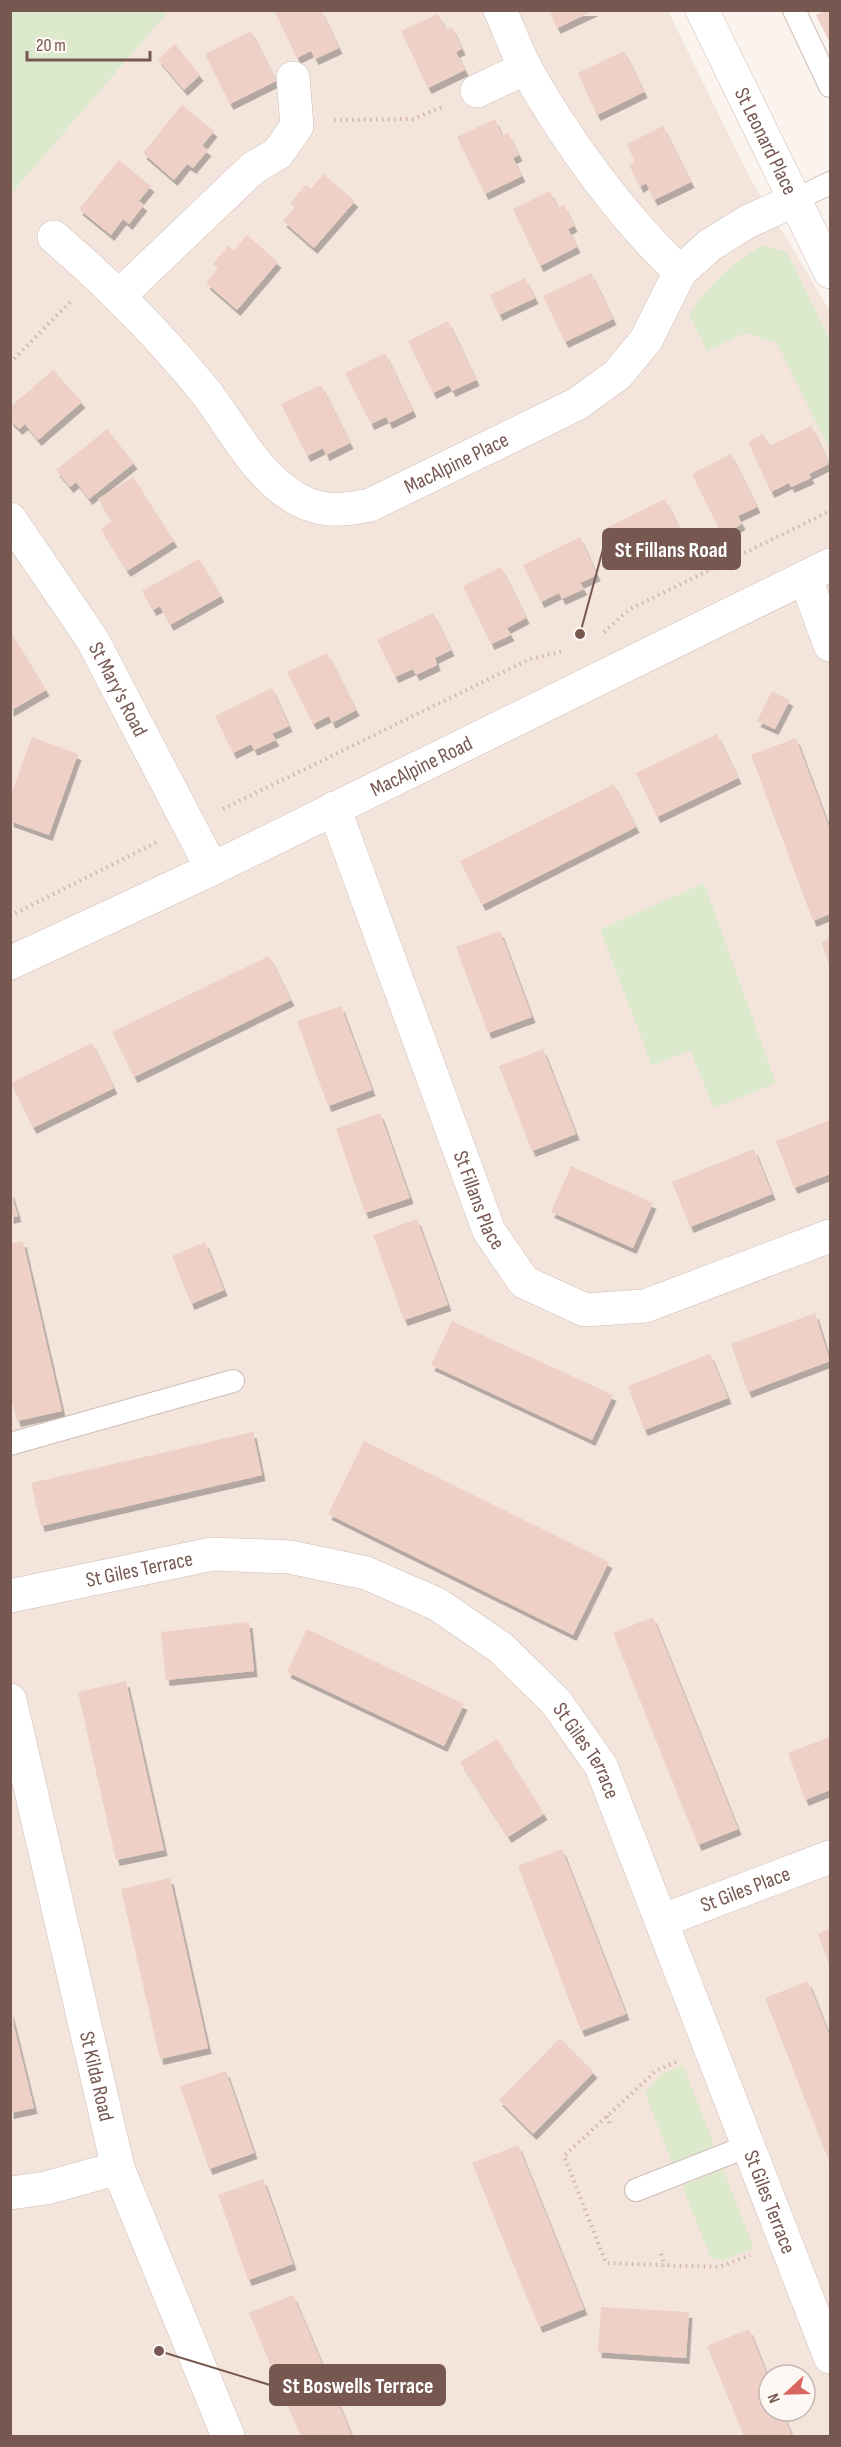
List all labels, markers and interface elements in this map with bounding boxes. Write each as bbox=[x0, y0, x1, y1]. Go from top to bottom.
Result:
scale bar bbox=[27, 24, 150, 62]
text: 20 m bbox=[36, 35, 66, 56]
street label: St Leonard Place bbox=[729, 84, 803, 199]
street label: MacAlpine Place bbox=[400, 427, 513, 499]
callout: St Fillans Road bbox=[603, 529, 740, 569]
text: St Fillans Road bbox=[615, 537, 727, 564]
street label: St Mary's Road bbox=[83, 638, 153, 741]
street label: MacAlpine Road bbox=[366, 730, 476, 802]
street label: St Fillans Place bbox=[448, 1147, 510, 1254]
street label: St Giles Terrace bbox=[84, 1546, 195, 1592]
street label: St Giles Terrace bbox=[548, 1698, 625, 1802]
street label: St Giles Place bbox=[697, 1861, 794, 1917]
street label: St Kilda Road bbox=[74, 2029, 119, 2123]
street label: St Giles Terrace bbox=[739, 2147, 801, 2257]
north arrow bbox=[757, 2363, 817, 2423]
callout: St Boswells Terrace bbox=[270, 2365, 445, 2405]
text: St Boswells Terrace bbox=[282, 2373, 434, 2400]
text: N bbox=[764, 2391, 785, 2406]

